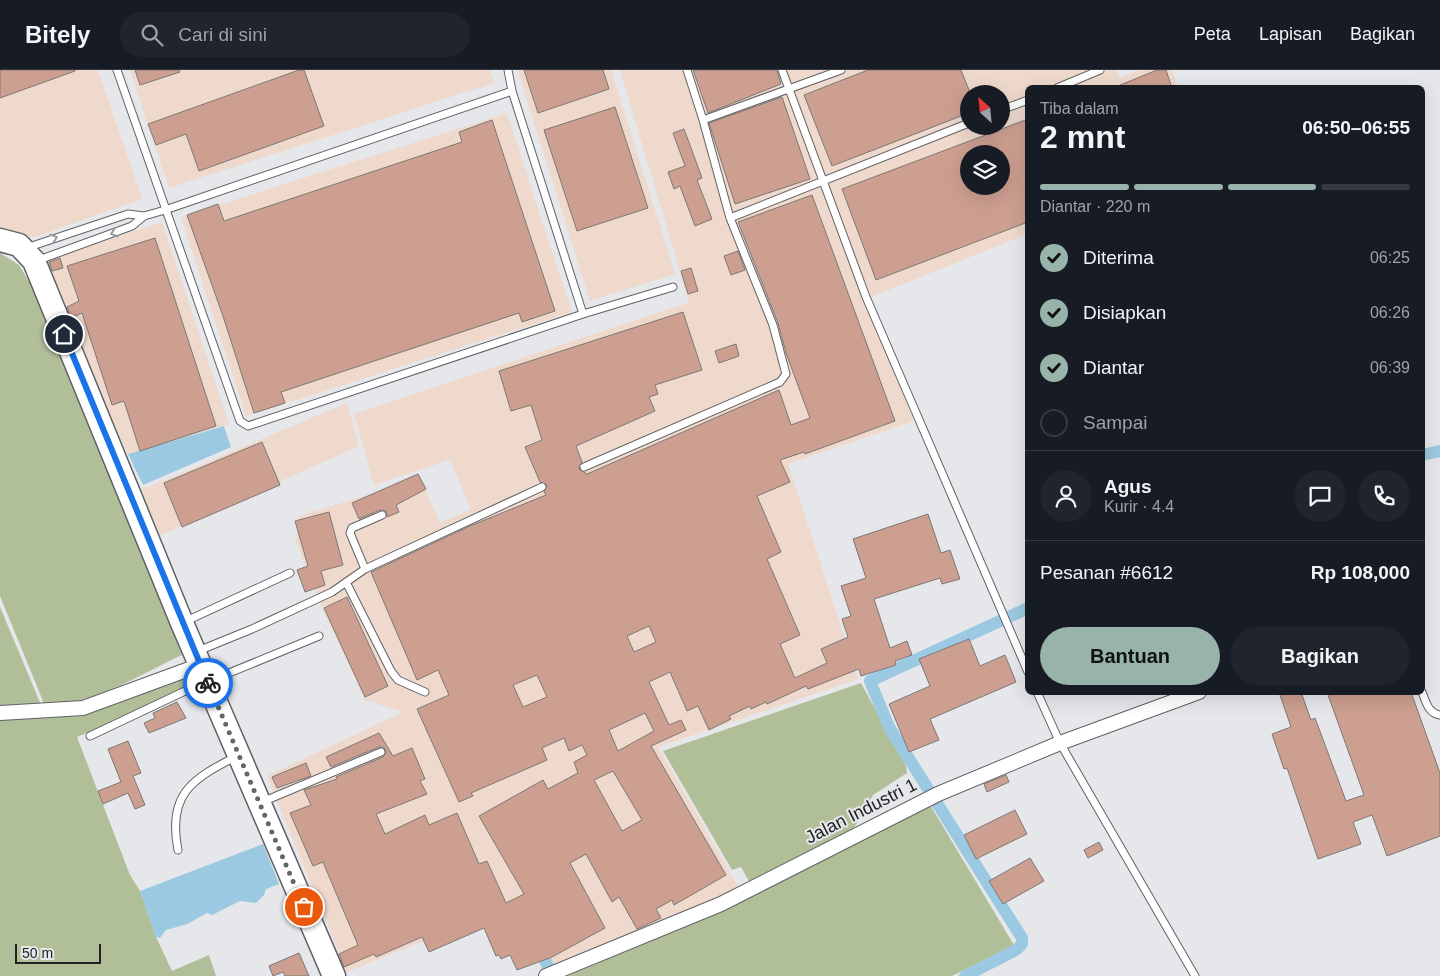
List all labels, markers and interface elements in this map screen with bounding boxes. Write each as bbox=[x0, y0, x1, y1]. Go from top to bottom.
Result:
search box bbox=[120, 12, 470, 57]
text: Bitely bbox=[25, 21, 90, 48]
icon: search bbox=[138, 21, 166, 49]
text: Cari di sini bbox=[178, 24, 267, 45]
text: Peta bbox=[1194, 24, 1231, 44]
text: Lapisan bbox=[1259, 24, 1322, 44]
text: Bagikan bbox=[1350, 24, 1415, 44]
north arrow bbox=[960, 85, 1010, 135]
map controls bbox=[960, 85, 1010, 195]
text: Tiba dalam bbox=[1040, 100, 1119, 117]
text: 06:50–06:55 bbox=[1302, 117, 1410, 138]
text: 2 mnt bbox=[1040, 119, 1125, 155]
button: layers bbox=[960, 145, 1010, 195]
text: Diantar · 220 m bbox=[1040, 198, 1150, 215]
one-way arrow bbox=[110, 227, 118, 237]
one-way arrow bbox=[49, 234, 58, 244]
icon: check bbox=[1040, 244, 1068, 272]
text: Diterima bbox=[1083, 247, 1154, 268]
text: 06:25 bbox=[1370, 249, 1410, 266]
icon: check bbox=[1040, 299, 1068, 327]
text: Disiapkan bbox=[1083, 302, 1166, 323]
text: 06:26 bbox=[1370, 304, 1410, 321]
pin bbox=[43, 313, 85, 355]
icon: home bbox=[50, 320, 78, 348]
icon: check bbox=[1040, 354, 1068, 382]
text: Diantar bbox=[1083, 357, 1144, 378]
text: 06:39 bbox=[1370, 359, 1410, 376]
text: Sampai bbox=[1083, 412, 1147, 433]
button: person bbox=[1040, 470, 1092, 522]
button: chat bbox=[1294, 470, 1346, 522]
button: phone bbox=[1358, 470, 1410, 522]
text: Agus bbox=[1104, 476, 1152, 497]
text: Kurir · 4.4 bbox=[1104, 498, 1174, 515]
text: Pesanan #6612 bbox=[1040, 562, 1173, 583]
text: Rp 108,000 bbox=[1311, 562, 1410, 583]
button: Bantuan bbox=[1040, 627, 1220, 685]
button: Bagikan bbox=[1230, 627, 1410, 685]
courier bbox=[183, 658, 233, 708]
icon: bike bbox=[194, 669, 222, 697]
street label: Jalan Industri 1 bbox=[802, 774, 920, 848]
pin bbox=[283, 886, 325, 928]
icon: bag bbox=[290, 893, 318, 921]
scale bar bbox=[15, 941, 101, 964]
text: 50 m bbox=[22, 945, 53, 961]

